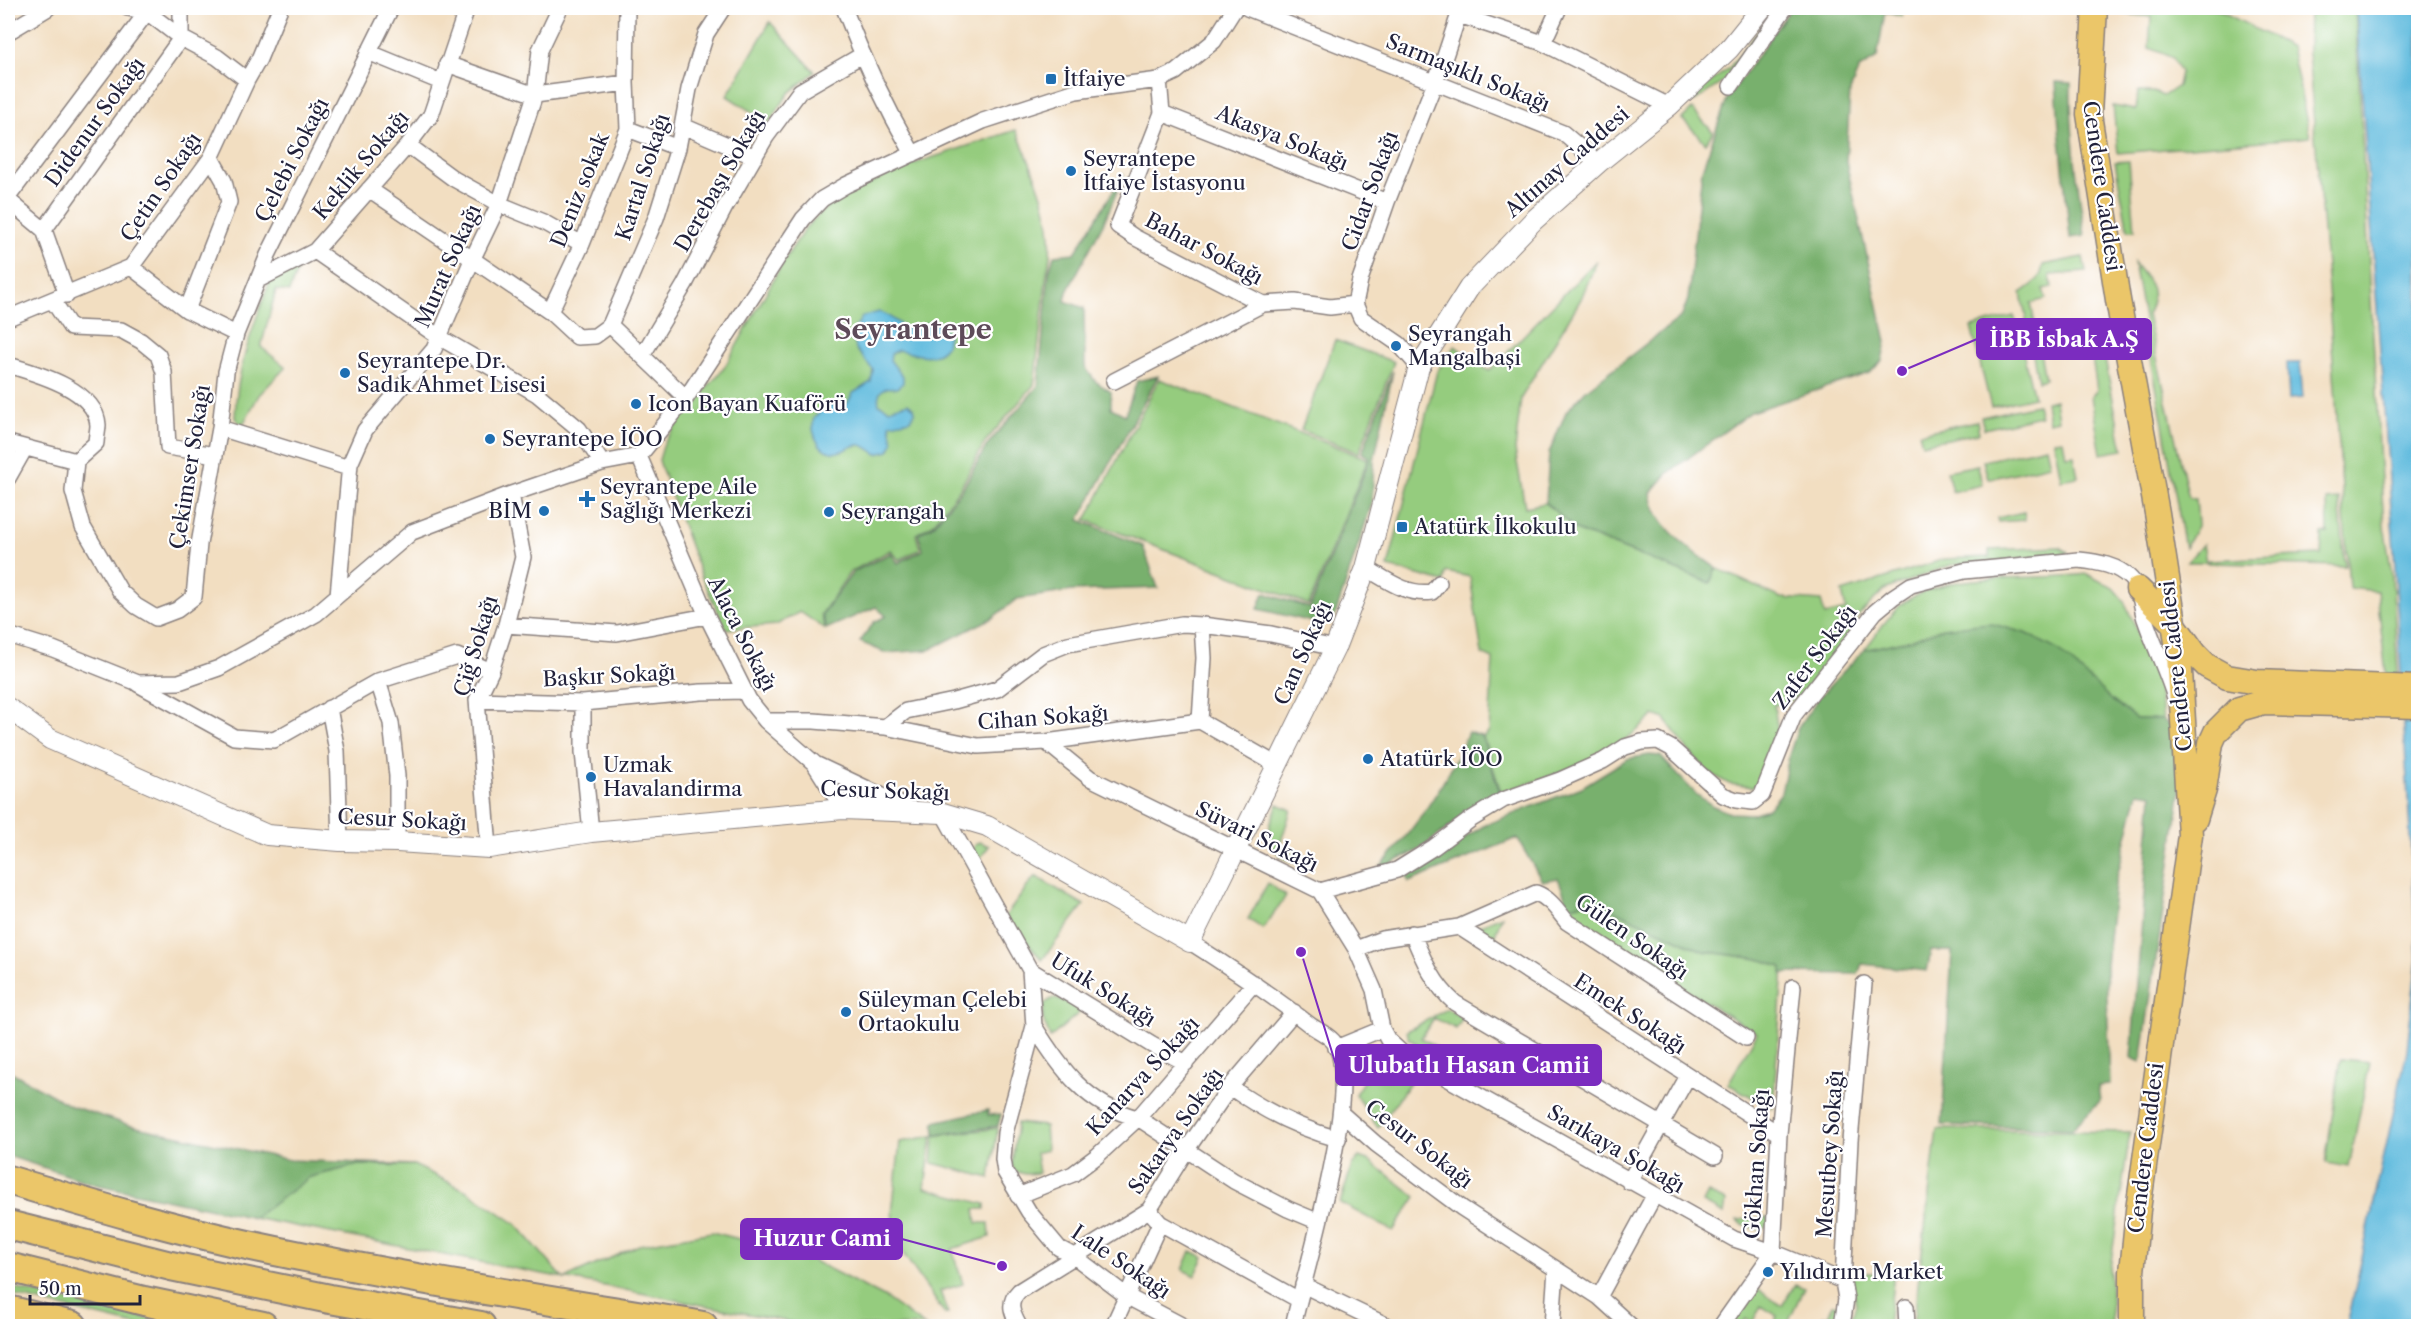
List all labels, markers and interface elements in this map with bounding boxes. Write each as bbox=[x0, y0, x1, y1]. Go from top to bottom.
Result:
street label: Sarmaşıklı Sokağı bbox=[1383, 28, 1554, 117]
street label: Didenur Sokağı bbox=[39, 52, 150, 191]
place label: İtfaiye bbox=[1063, 66, 1126, 91]
marker: İtfaiye bbox=[1044, 72, 1058, 86]
street label: Çelebi Sokağı bbox=[250, 93, 334, 226]
street label: Akasya Sokağı bbox=[1211, 99, 1352, 175]
street label: Cendere Caddesi bbox=[2078, 99, 2127, 273]
street label: Altınay Caddesi bbox=[1499, 101, 1634, 223]
street label: Keklik Sokağı bbox=[308, 105, 414, 224]
street label: Derebaşı Sokağı bbox=[669, 105, 770, 256]
street label: Kartal Sokağı bbox=[610, 110, 675, 244]
street label: Çetin Sokağı bbox=[115, 127, 206, 246]
street label: Cidar Sokağı bbox=[1336, 127, 1403, 254]
street label: Deniz sokak bbox=[545, 128, 614, 251]
place label: Seyrantepe İtfaiye İstasyonu bbox=[1083, 146, 1246, 195]
marker: Seyrantepe İtfaiye İstasyonu bbox=[1064, 164, 1078, 178]
street label: Murat Sokağı bbox=[409, 200, 486, 331]
street label: Bahar Sokağı bbox=[1141, 207, 1267, 290]
district label: Seyrantepe bbox=[834, 313, 992, 346]
callout: İBB İsbak A.Ş bbox=[1977, 319, 2151, 359]
place label: Seyrangah Mangalbași bbox=[1408, 321, 1521, 370]
text: İBB İsbak A.Ş bbox=[1989, 326, 2139, 353]
marker: Seyrangah Mangalbași bbox=[1389, 339, 1403, 353]
place label: Seyrantepe Dr. Sadık Ahmet Lisesi bbox=[357, 348, 546, 397]
marker: Seyrantepe Dr. Sadık Ahmet Lisesi bbox=[338, 366, 352, 380]
street label: Çekimser Sokağı bbox=[164, 383, 215, 551]
place label: Icon Bayan Kuaförü bbox=[648, 391, 847, 416]
marker: Icon Bayan Kuaförü bbox=[629, 397, 643, 411]
place label: Seyrantepe İÖO bbox=[502, 426, 663, 451]
marker: Seyrantepe İÖO bbox=[483, 432, 497, 446]
place label: Seyrantepe Aile Sağlığı Merkezi bbox=[600, 474, 757, 523]
marker: Seyrantepe Aile Sağlığı Merkezi bbox=[578, 490, 596, 508]
place label: BİM bbox=[488, 498, 532, 523]
place label: Seyrangah bbox=[841, 499, 945, 524]
marker: BİM bbox=[537, 504, 551, 518]
marker: Seyrangah bbox=[822, 505, 836, 519]
place label: Atatürk İlkokulu bbox=[1413, 514, 1577, 539]
marker: Atatürk İlkokulu bbox=[1395, 520, 1409, 534]
street label: Alaca Sokağı bbox=[702, 571, 782, 696]
street label: Cendere Caddesi bbox=[2154, 579, 2197, 753]
street label: Çiğ Sokağı bbox=[448, 592, 503, 700]
street label: Can Sokağı bbox=[1268, 597, 1337, 709]
street label: Zafer Sokağı bbox=[1767, 600, 1862, 714]
street label: Başkır Sokağı bbox=[542, 660, 676, 691]
street label: Cihan Sokağı bbox=[977, 700, 1109, 735]
place label: Atatürk İÖO bbox=[1379, 746, 1503, 771]
place label: Uzmak Havalandirma bbox=[603, 752, 743, 801]
marker: Atatürk İÖO bbox=[1361, 752, 1375, 766]
marker: Uzmak Havalandirma bbox=[584, 770, 598, 784]
street label: Cesur Sokağı bbox=[820, 776, 950, 805]
street label: Süvari Sokağı bbox=[1192, 796, 1323, 877]
street label: Cesur Sokağı bbox=[337, 804, 467, 835]
street label: Gülen Sokağı bbox=[1571, 889, 1693, 985]
street label: Ufuk Sokağı bbox=[1046, 947, 1160, 1032]
street label: Emek Sokağı bbox=[1570, 968, 1691, 1059]
place label: Süleyman Çelebi Ortaokulu bbox=[858, 987, 1027, 1036]
marker: Süleyman Çelebi Ortaokulu bbox=[839, 1005, 853, 1019]
street label: Kanarya Sokağı bbox=[1081, 1011, 1204, 1140]
callout: Ulubatlı Hasan Camii bbox=[1336, 1045, 1601, 1085]
text: Ulubatlı Hasan Camii bbox=[1348, 1052, 1590, 1079]
street label: Cendere Caddesi bbox=[2123, 1061, 2168, 1235]
street label: Sakarya Sokağı bbox=[1123, 1063, 1228, 1199]
street label: Mesutbey Sokağı bbox=[1811, 1069, 1848, 1239]
street label: Gökhan Sokağı bbox=[1739, 1088, 1774, 1240]
street label: Cesur Sokağı bbox=[1361, 1094, 1478, 1193]
street label: Sarıkaya Sokağı bbox=[1543, 1099, 1689, 1198]
callout: Huzur Cami bbox=[741, 1219, 902, 1259]
street label: Lale Sokağı bbox=[1067, 1219, 1175, 1304]
text: Huzur Cami bbox=[753, 1225, 891, 1252]
place label: Yılıdırım Market bbox=[1779, 1259, 1944, 1284]
marker: Yılıdırım Market bbox=[1761, 1265, 1775, 1279]
scale bar bbox=[30, 1268, 140, 1306]
text: 50 m bbox=[39, 1278, 82, 1300]

